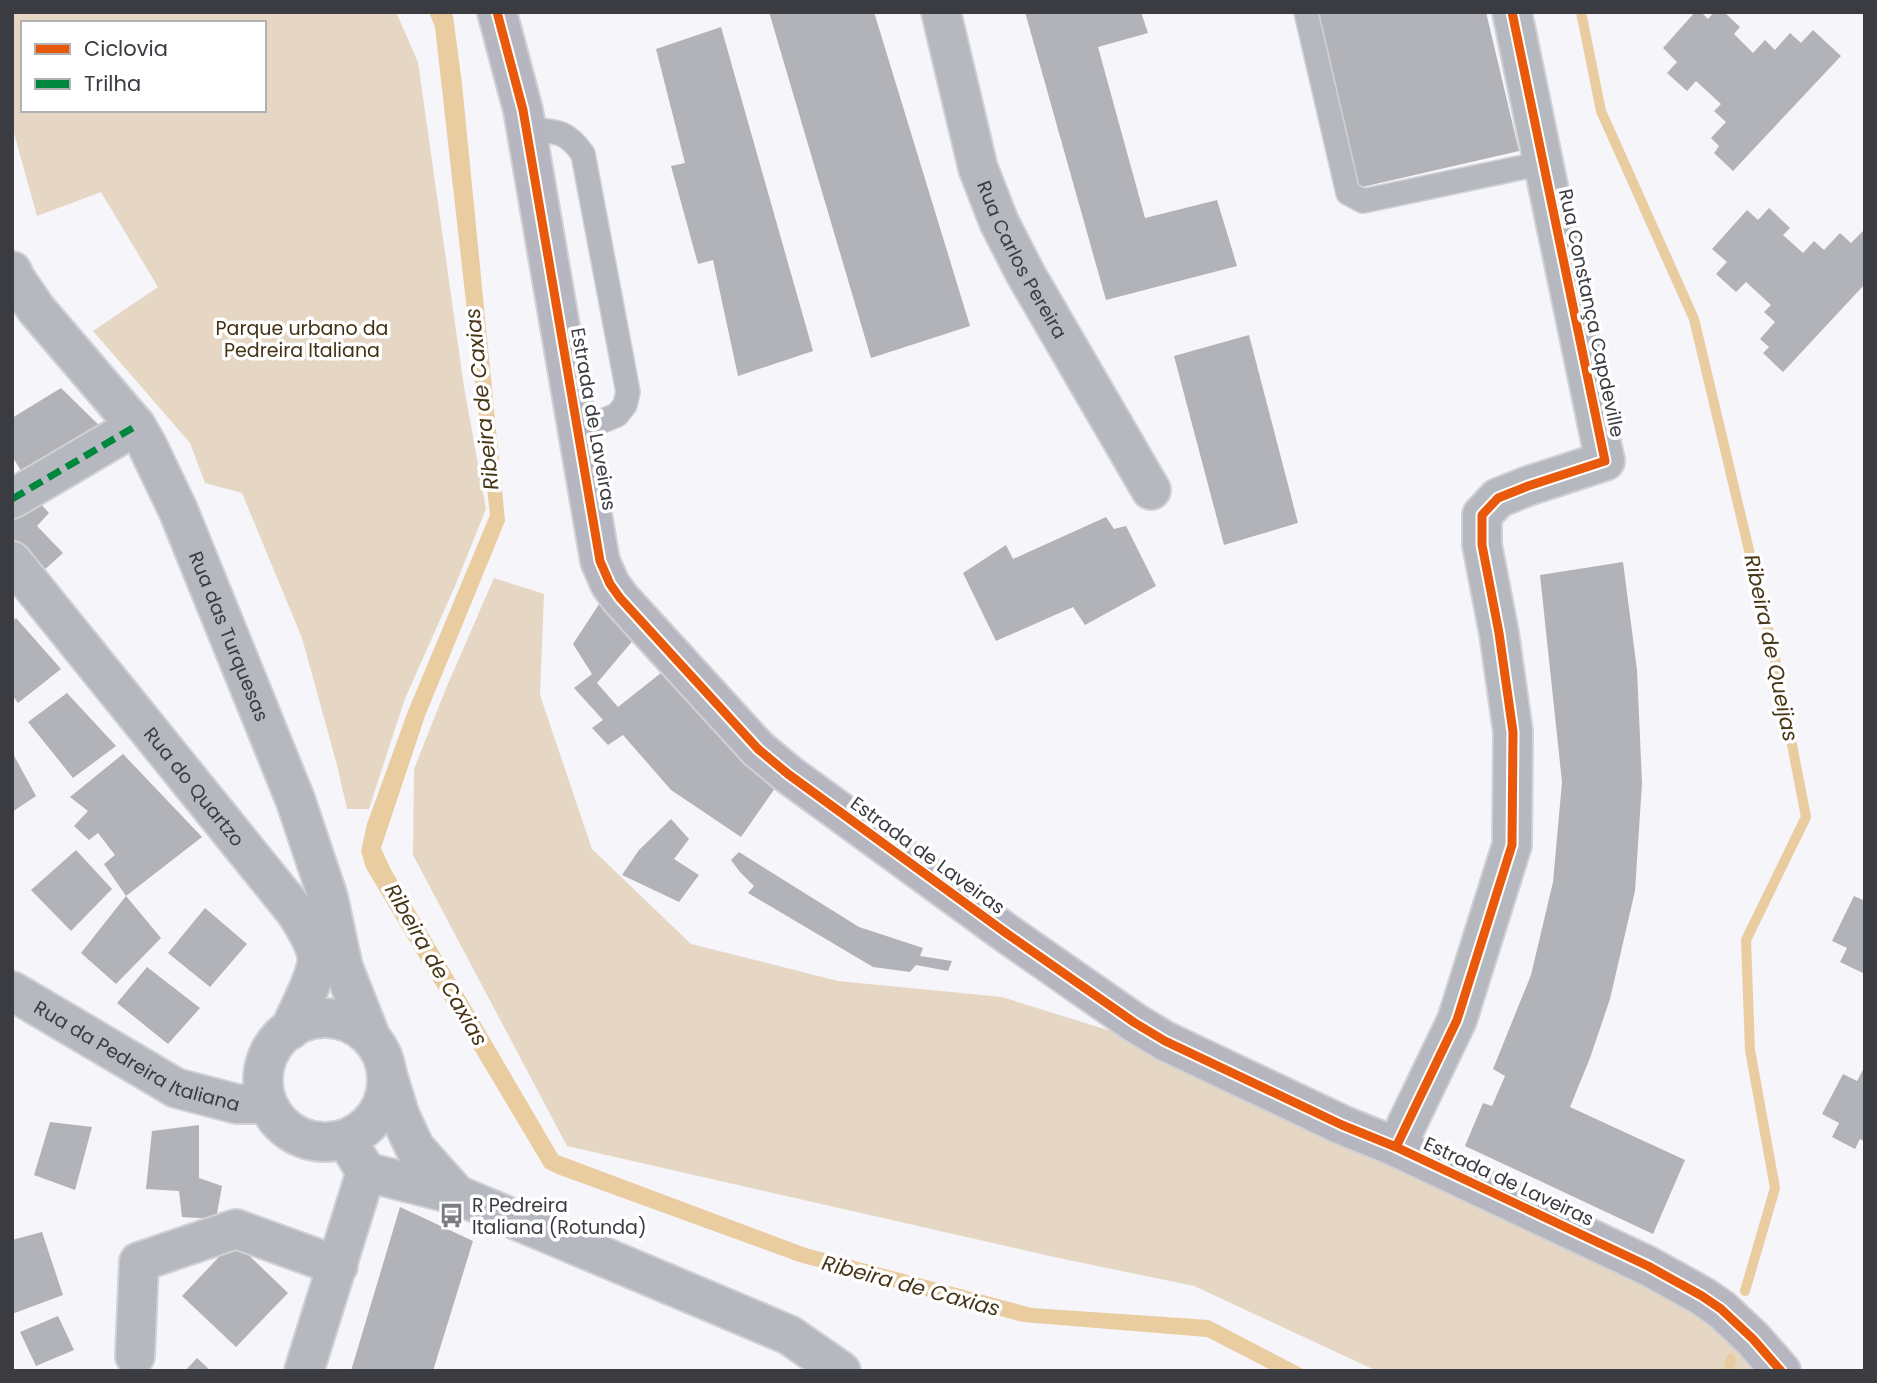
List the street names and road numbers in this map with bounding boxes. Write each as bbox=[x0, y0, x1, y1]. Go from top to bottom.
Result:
street label: Rua Carlos Pereira bbox=[970, 177, 1073, 344]
street label: Rua Constança Capdeville bbox=[1552, 186, 1631, 440]
street label: Estrada de Laveiras bbox=[564, 326, 623, 513]
street label: Rua das Turquesas bbox=[182, 547, 275, 725]
street label: Rua do Quartzo bbox=[137, 721, 251, 852]
street label: Estrada de Laveiras bbox=[845, 790, 1010, 921]
street label: Rua da Pedreira Italiana bbox=[29, 994, 243, 1118]
street label: Estrada de Laveiras bbox=[1419, 1130, 1598, 1233]

